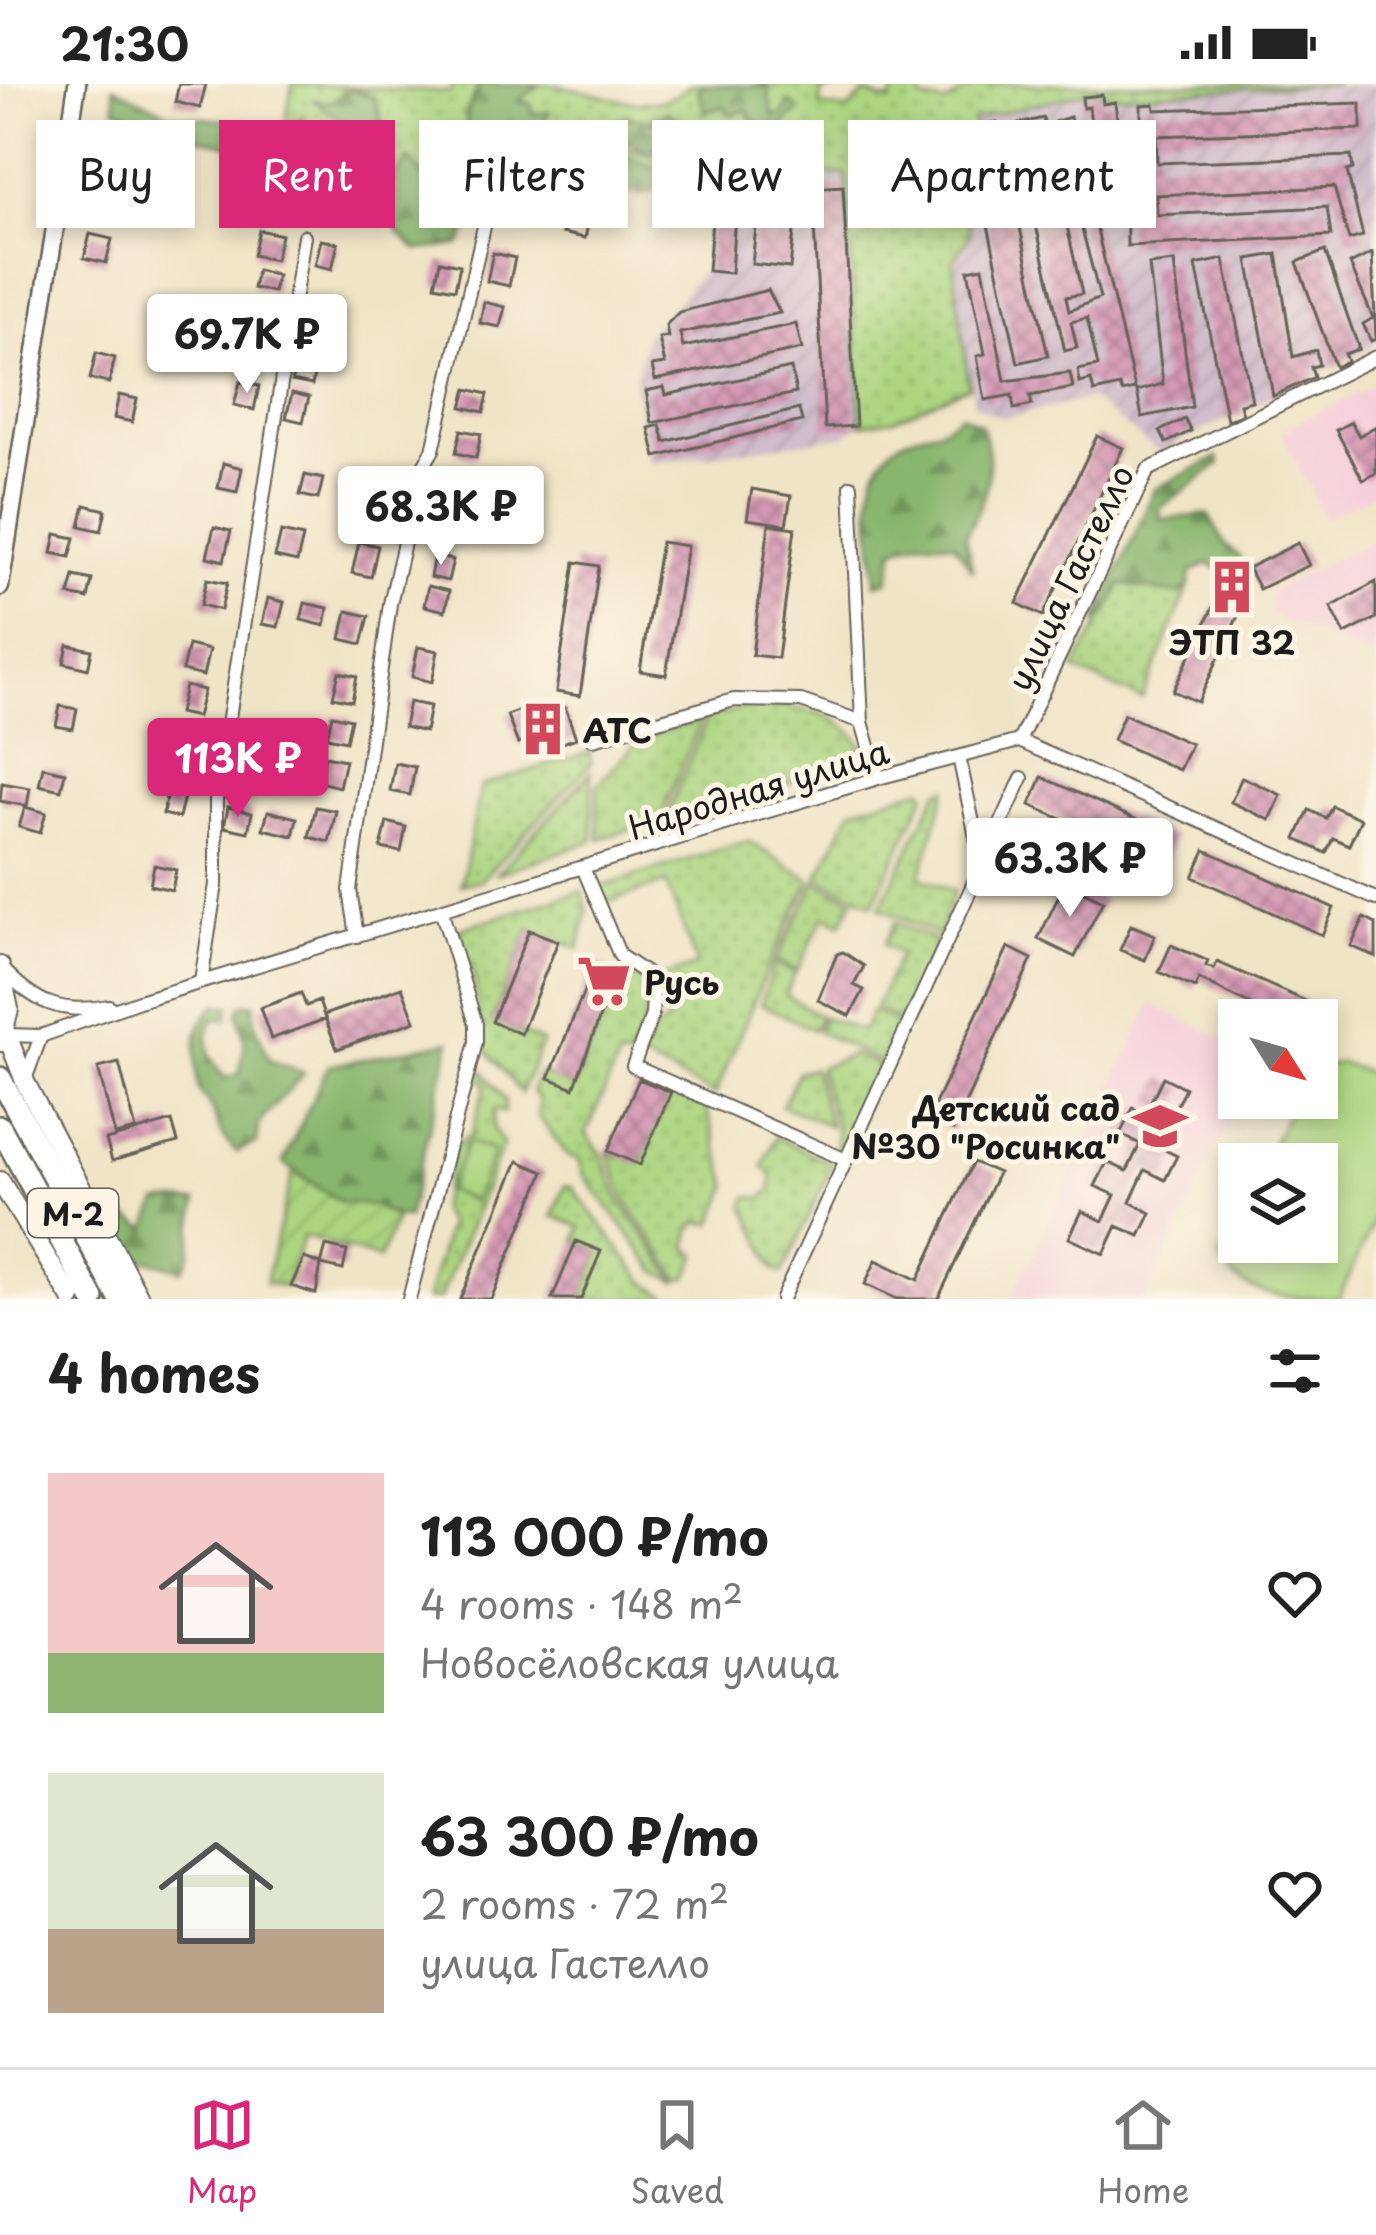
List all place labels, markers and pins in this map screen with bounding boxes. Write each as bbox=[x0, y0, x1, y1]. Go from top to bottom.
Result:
pin: 69.7K ₽ bbox=[136, 294, 358, 396]
pin: 68.3K ₽ bbox=[330, 466, 552, 568]
building icon: ЭТП 32 bbox=[1203, 558, 1261, 616]
place label: ЭТП 32 bbox=[1169, 616, 1295, 666]
building icon: АТС bbox=[514, 700, 572, 758]
place label: АТС bbox=[583, 704, 652, 754]
pin: 113K ₽ bbox=[140, 718, 336, 820]
pin: 63.3K ₽ bbox=[959, 818, 1181, 920]
supermarket icon: Русь bbox=[575, 952, 633, 1010]
place label: Русь bbox=[644, 956, 719, 1006]
place label: Детский сад №30 "Росинка" bbox=[851, 1082, 1120, 1170]
school or university icon: Детский сад №30 "Росинка" bbox=[1131, 1097, 1189, 1155]

